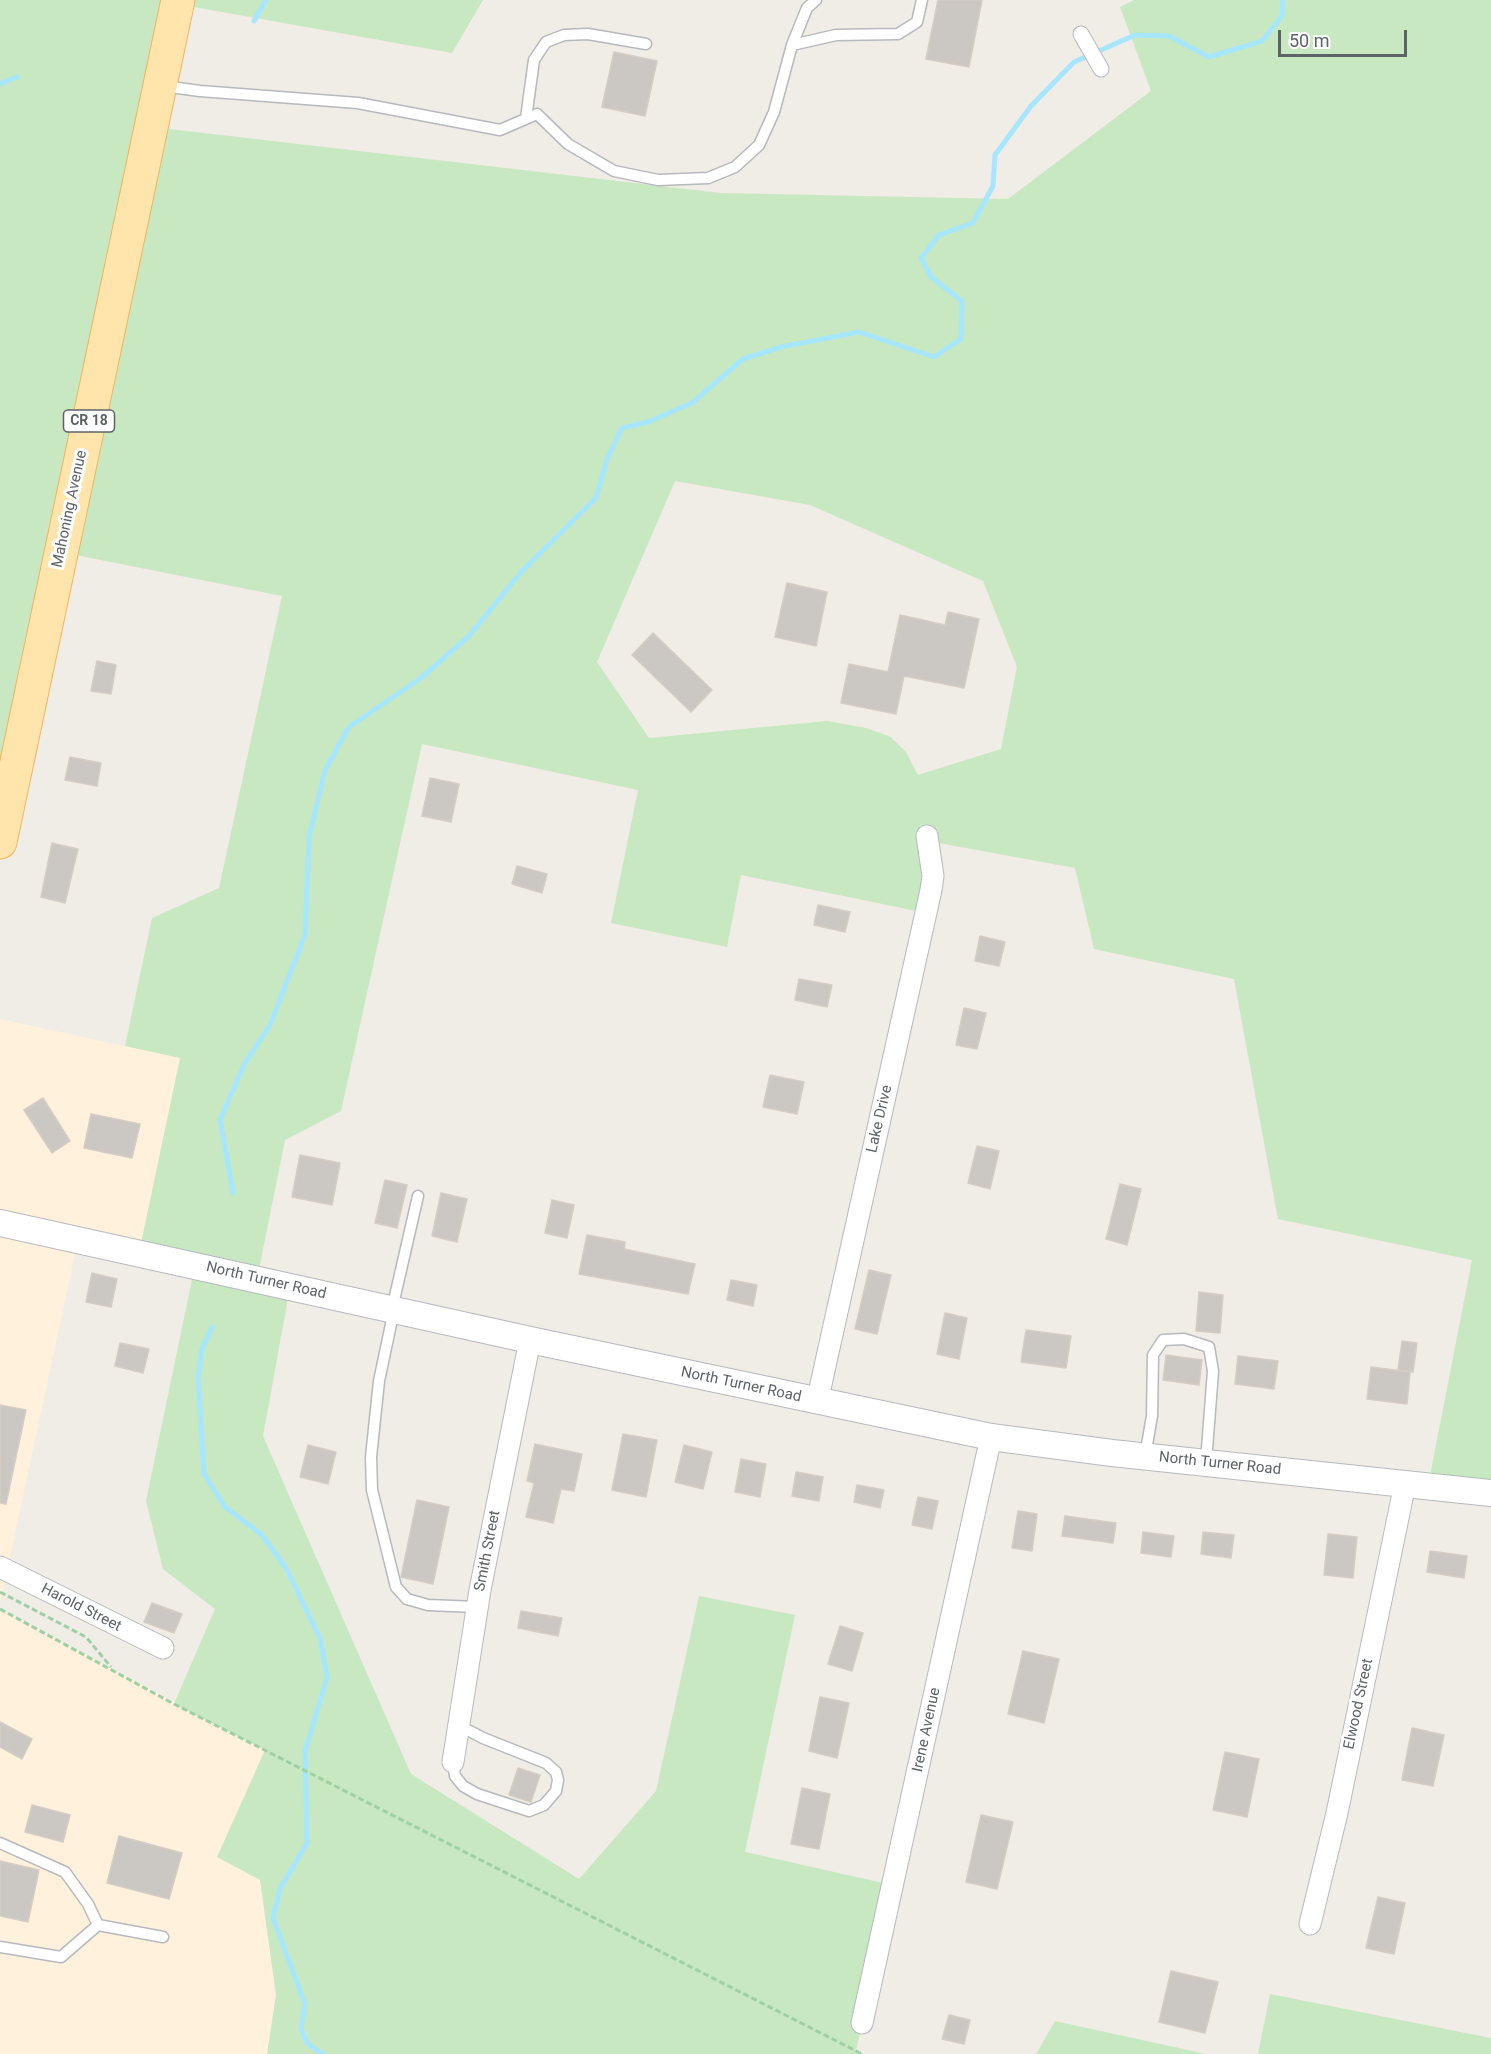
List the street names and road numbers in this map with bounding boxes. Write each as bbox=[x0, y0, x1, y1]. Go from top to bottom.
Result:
road number: CR 18 bbox=[64, 410, 115, 432]
street label: Mahoning Avenue bbox=[49, 449, 91, 569]
street label: Lake Drive bbox=[863, 1083, 897, 1155]
street label: North Turner Road bbox=[204, 1258, 328, 1304]
street label: North Turner Road bbox=[679, 1363, 803, 1407]
street label: North Turner Road bbox=[1158, 1449, 1282, 1479]
street label: Smith Street bbox=[471, 1509, 505, 1593]
street label: Harold Street bbox=[38, 1580, 124, 1636]
street label: Elwood Street bbox=[1341, 1657, 1377, 1751]
street label: Irene Avenue bbox=[909, 1686, 945, 1774]

